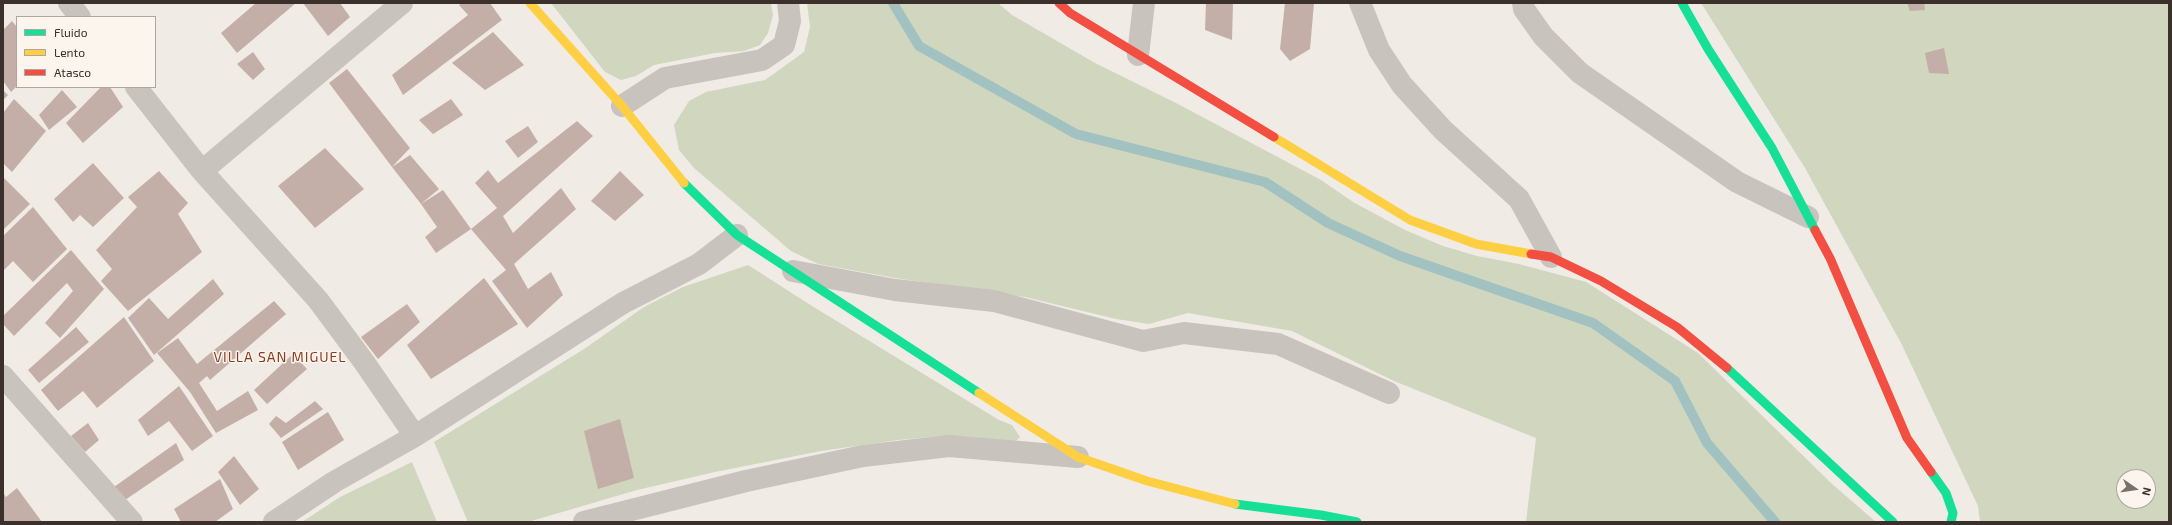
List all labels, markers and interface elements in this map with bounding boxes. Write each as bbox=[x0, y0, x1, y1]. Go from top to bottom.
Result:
legend bbox=[16, 16, 156, 88]
text: Fluido bbox=[54, 25, 88, 39]
text: Lento bbox=[54, 45, 85, 59]
text: Atasco bbox=[54, 65, 91, 79]
district label: VILLA SAN MIGUEL bbox=[213, 349, 347, 365]
north arrow bbox=[2116, 469, 2156, 509]
text: N bbox=[2140, 486, 2154, 497]

